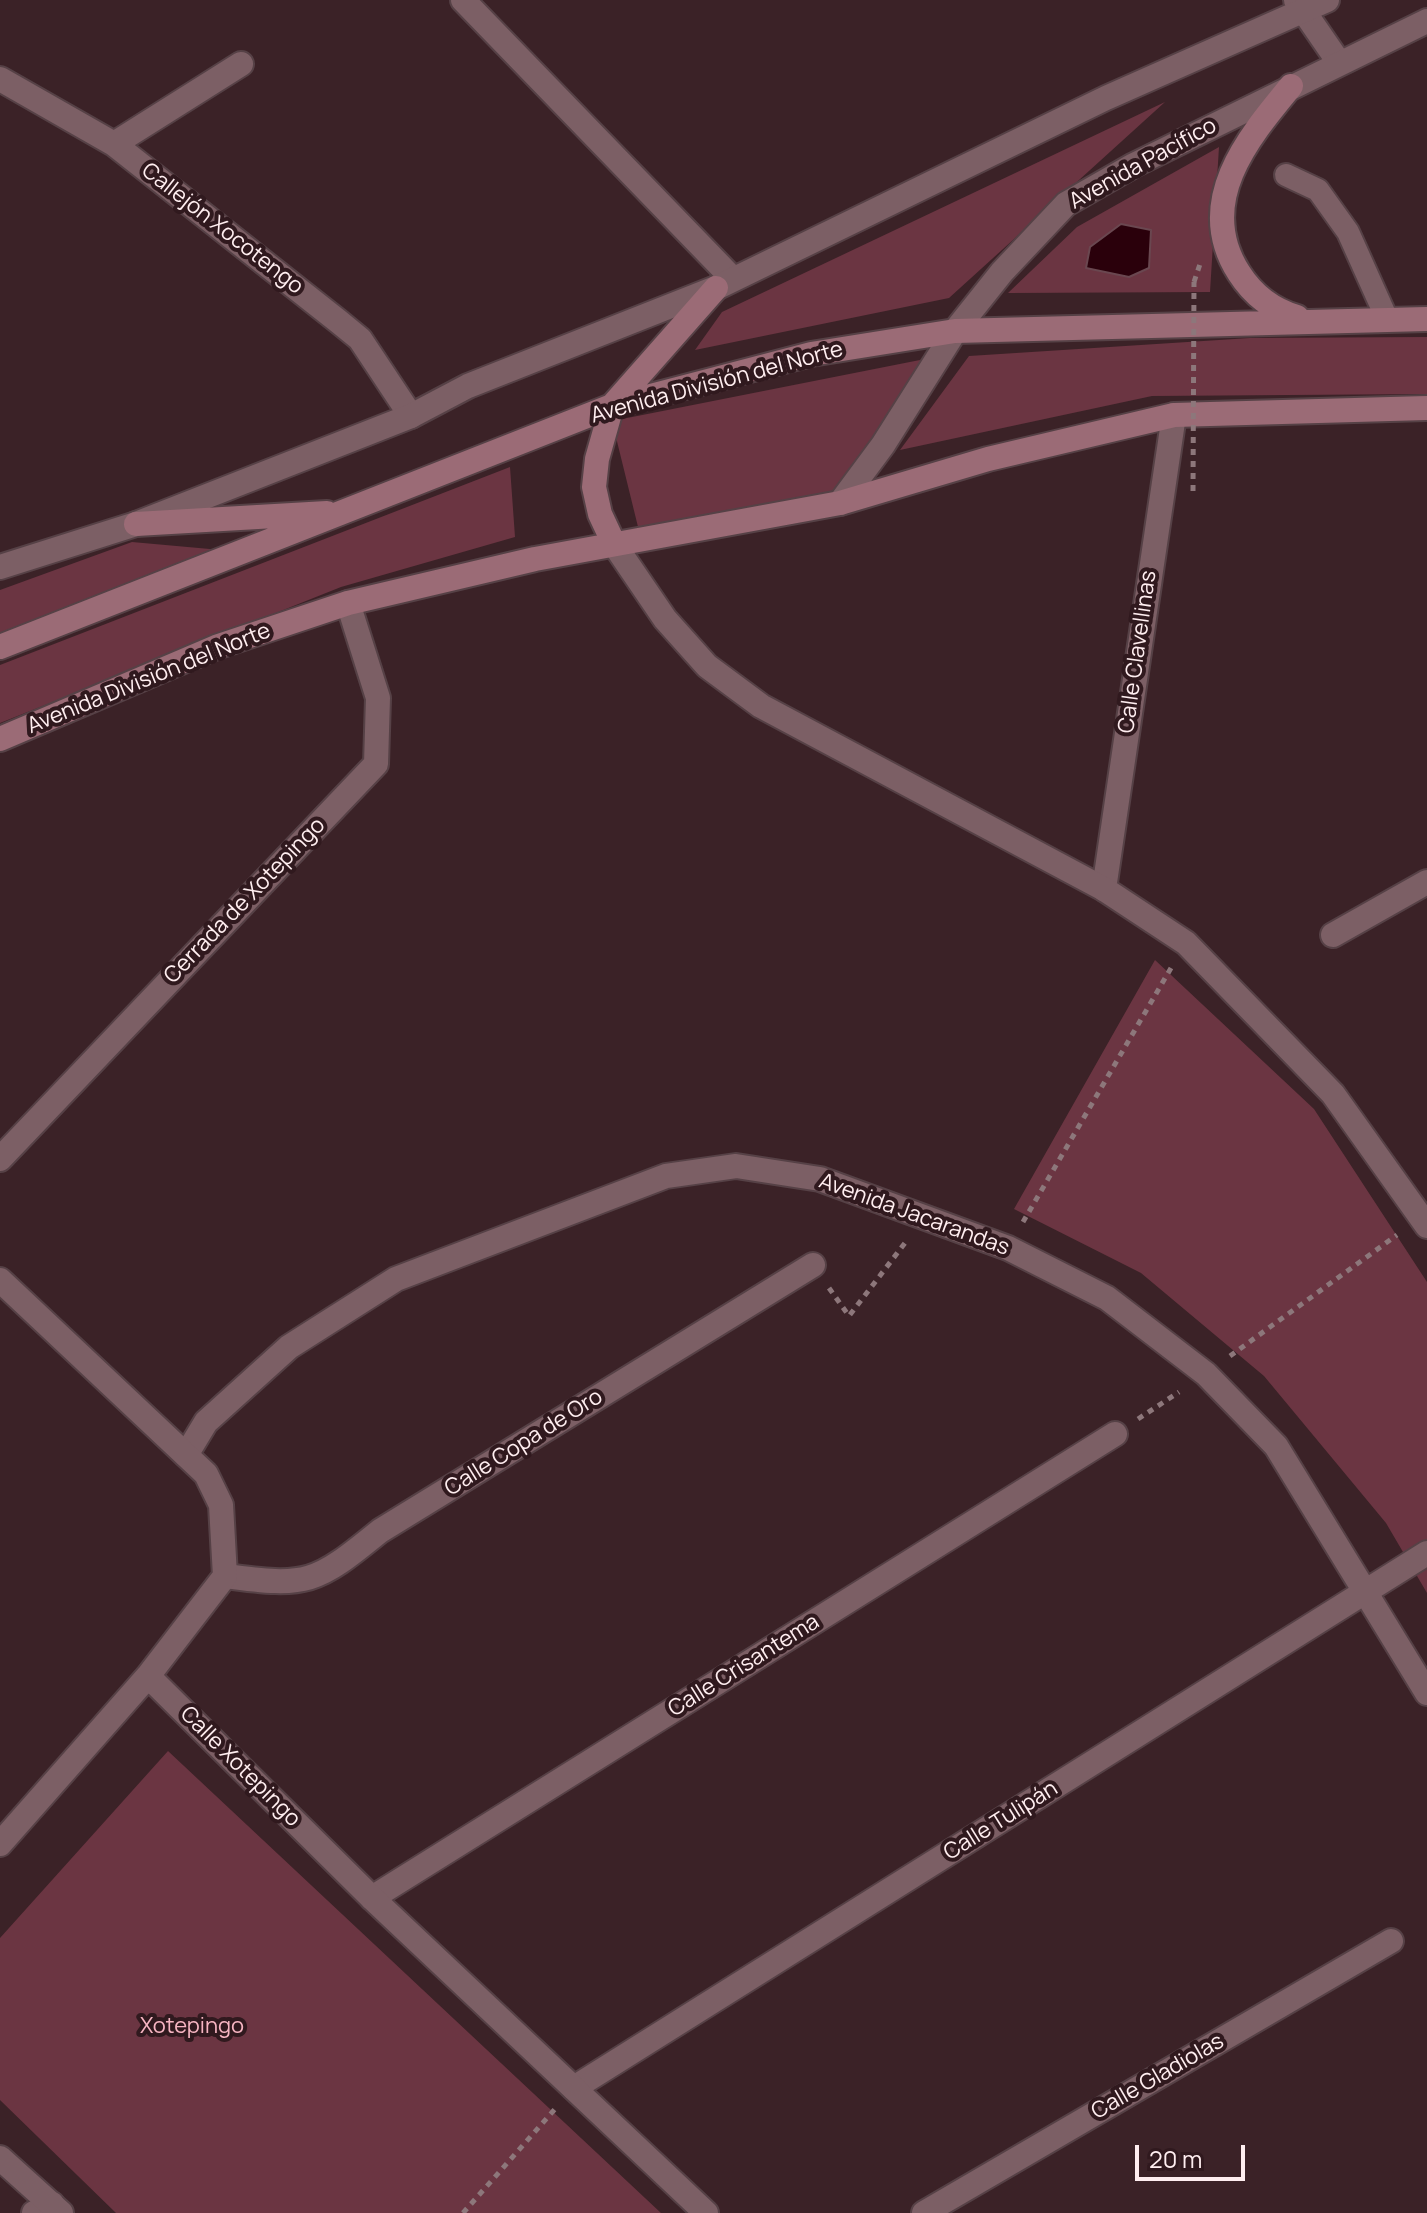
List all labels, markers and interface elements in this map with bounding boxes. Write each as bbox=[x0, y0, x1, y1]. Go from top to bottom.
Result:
street label: Avenida Pacífico bbox=[1065, 113, 1221, 215]
street label: Callejón Xocotengo bbox=[136, 158, 308, 300]
street label: Avenida División del Norte bbox=[588, 337, 846, 429]
street label: Calle Clavellinas bbox=[1114, 569, 1162, 735]
street label: Avenida División del Norte bbox=[23, 618, 275, 740]
street label: Cerrada de Xotepingo bbox=[159, 813, 331, 989]
street label: Avenida Jacarandas bbox=[815, 1168, 1013, 1262]
street label: Calle Copa de Oro bbox=[440, 1384, 608, 1502]
street label: Calle Crisantema bbox=[664, 1609, 824, 1723]
street label: Calle Xotepingo bbox=[174, 1701, 306, 1833]
street label: Calle Tulipán bbox=[939, 1776, 1063, 1866]
park label: Xotepingo bbox=[140, 2014, 244, 2040]
street label: Calle Gladiolas bbox=[1087, 2028, 1229, 2126]
scale bar bbox=[1139, 2129, 1249, 2179]
text: 20 m bbox=[1149, 2142, 1202, 2175]

